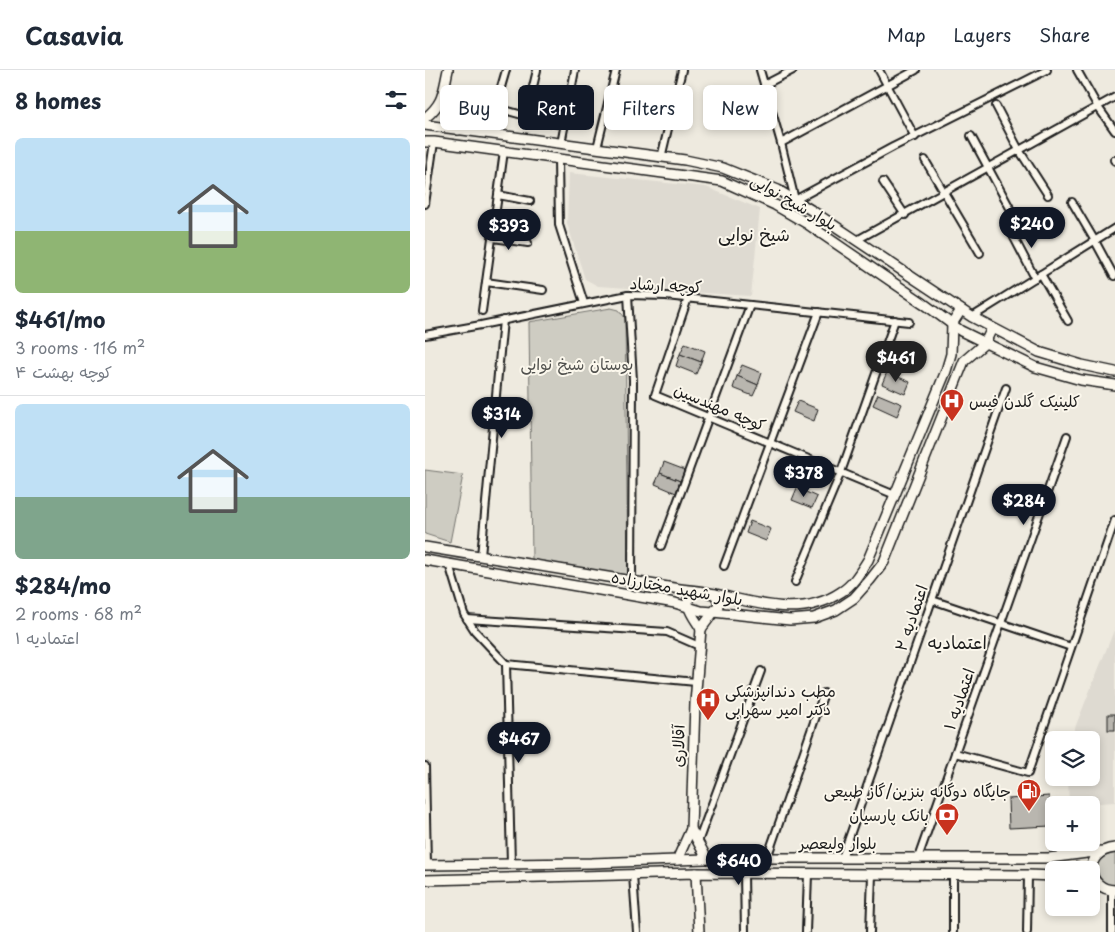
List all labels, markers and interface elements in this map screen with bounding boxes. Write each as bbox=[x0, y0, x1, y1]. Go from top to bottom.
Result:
text: Casavia bbox=[25, 17, 123, 53]
text: Map bbox=[887, 21, 926, 48]
text: Layers bbox=[954, 21, 1011, 48]
text: Share bbox=[1039, 21, 1090, 48]
text: 8 homes bbox=[15, 84, 101, 116]
chip: Buy bbox=[440, 85, 508, 130]
chip: Rent bbox=[518, 85, 594, 130]
chip: Filters bbox=[604, 85, 693, 130]
chip: New bbox=[703, 85, 777, 130]
icon: filters bbox=[382, 86, 410, 114]
street label: بلوار شیخ نوایی bbox=[748, 170, 840, 234]
icon: home bbox=[168, 171, 258, 261]
pin: $240 bbox=[1002, 206, 1062, 249]
pin: $393 bbox=[479, 208, 539, 251]
text: $240 bbox=[1010, 211, 1054, 235]
text: $393 bbox=[489, 213, 529, 237]
district label: شیخ نوایی bbox=[718, 224, 790, 246]
street label: کوچه ارشاد bbox=[629, 270, 703, 298]
text: $461/mo bbox=[15, 303, 105, 335]
text: 3 rooms · 116 m² bbox=[15, 335, 145, 359]
pin: $461 bbox=[866, 340, 926, 383]
text: $461 bbox=[877, 345, 915, 369]
park label: بوستان شیخ نوایی bbox=[521, 351, 633, 375]
text: کوچه بهشت ۴ bbox=[15, 359, 112, 383]
street label: کوچه مهندسین bbox=[671, 376, 770, 436]
hospital icon: کلینیک گلدن فیس bbox=[939, 388, 965, 422]
place label: کلینیک گلدن فیس bbox=[969, 388, 1080, 412]
pin: $314 bbox=[472, 396, 532, 439]
text: $314 bbox=[483, 401, 521, 425]
icon: home bbox=[168, 436, 258, 526]
pin: $378 bbox=[774, 456, 834, 498]
text: $378 bbox=[785, 460, 823, 484]
pin: $284 bbox=[994, 484, 1054, 526]
text: $284 bbox=[1003, 488, 1045, 512]
street label: بلوار شهید مختارزاده bbox=[610, 564, 745, 610]
text: $284/mo bbox=[15, 569, 111, 601]
street label: اعتمادیه ۲ bbox=[887, 581, 933, 654]
text: 2 rooms · 68 m² bbox=[15, 601, 142, 625]
text: اعتمادیه ۱ bbox=[15, 625, 79, 649]
district label: اعتمادیه bbox=[927, 628, 987, 655]
street label: اعتمادیه ۱ bbox=[936, 664, 980, 733]
place label: مطب دندانپزشکی دکتر امیر سهرابی bbox=[725, 678, 836, 720]
hospital icon: مطب دندانپزشکی دکتر امیر سهرابی bbox=[695, 687, 721, 721]
pin: $467 bbox=[489, 722, 549, 764]
street label: آقالاری bbox=[664, 723, 690, 768]
text: $467 bbox=[498, 726, 540, 750]
map controls bbox=[1045, 731, 1100, 916]
button: layers bbox=[1045, 731, 1100, 786]
place label: جایگاه دوگانه بنزین/گاز طبیعی bbox=[824, 778, 1011, 802]
fuel station icon: جایگاه دوگانه بنزین/گاز طبیعی bbox=[1016, 778, 1042, 812]
button: + bbox=[1045, 796, 1100, 851]
place label: بانک پارسیان bbox=[849, 802, 929, 826]
bank icon: بانک پارسیان bbox=[934, 802, 960, 836]
street label: بلوار ولیعصر bbox=[797, 830, 877, 854]
pin: $640 bbox=[709, 844, 769, 886]
text: $640 bbox=[717, 848, 761, 872]
button: − bbox=[1045, 861, 1100, 916]

